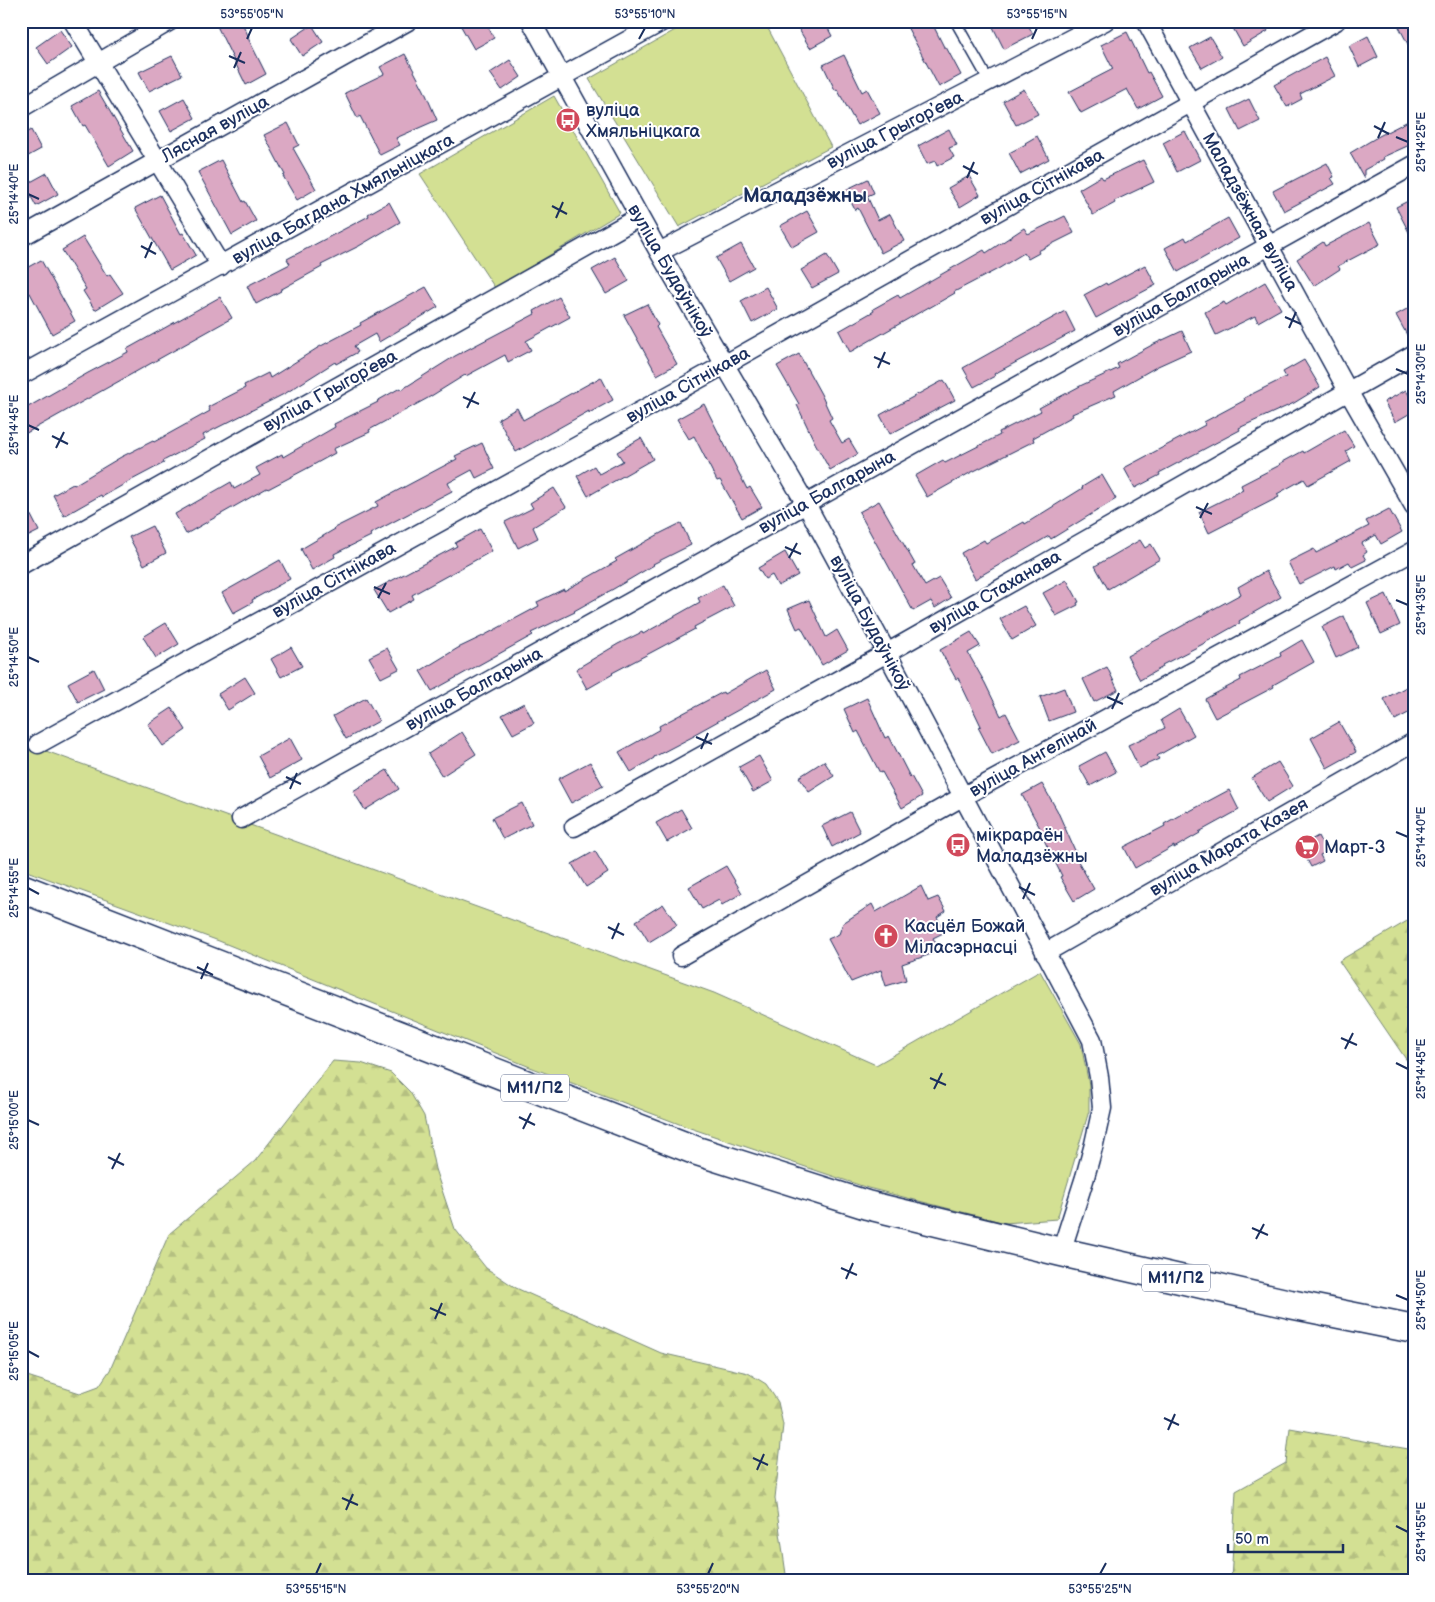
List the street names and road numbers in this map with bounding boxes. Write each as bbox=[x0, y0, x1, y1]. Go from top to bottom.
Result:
street label: вуліца Грыгорʼева bbox=[823, 86, 967, 173]
street label: Лясная вуліца bbox=[157, 91, 273, 168]
street label: вуліца Багдана Хмяльніцкага bbox=[229, 129, 458, 269]
street label: Маладзёжная вуліца bbox=[1198, 129, 1302, 295]
street label: вуліца Сітнікава bbox=[977, 144, 1108, 230]
street label: вуліца Будаўнікоў bbox=[623, 200, 717, 342]
street label: вуліца Балгарына bbox=[1109, 249, 1253, 341]
street label: вуліца Сітнікава bbox=[623, 342, 754, 428]
street label: вуліца Грыгорʼева bbox=[259, 345, 401, 437]
street label: вуліца Балгарына bbox=[755, 446, 899, 538]
street label: вуліца Сітнікава bbox=[269, 537, 400, 623]
street label: вуліца Стаханава bbox=[925, 546, 1065, 638]
street label: вуліца Будаўнікоў bbox=[825, 552, 915, 695]
street label: вуліца Балгарына bbox=[402, 643, 546, 735]
street label: вуліца Ангелінай bbox=[966, 714, 1100, 802]
street label: вуліца Марата Казея bbox=[1146, 793, 1312, 901]
road number: М11/П2 bbox=[501, 1074, 569, 1102]
road number: М11/П2 bbox=[1142, 1264, 1210, 1292]

